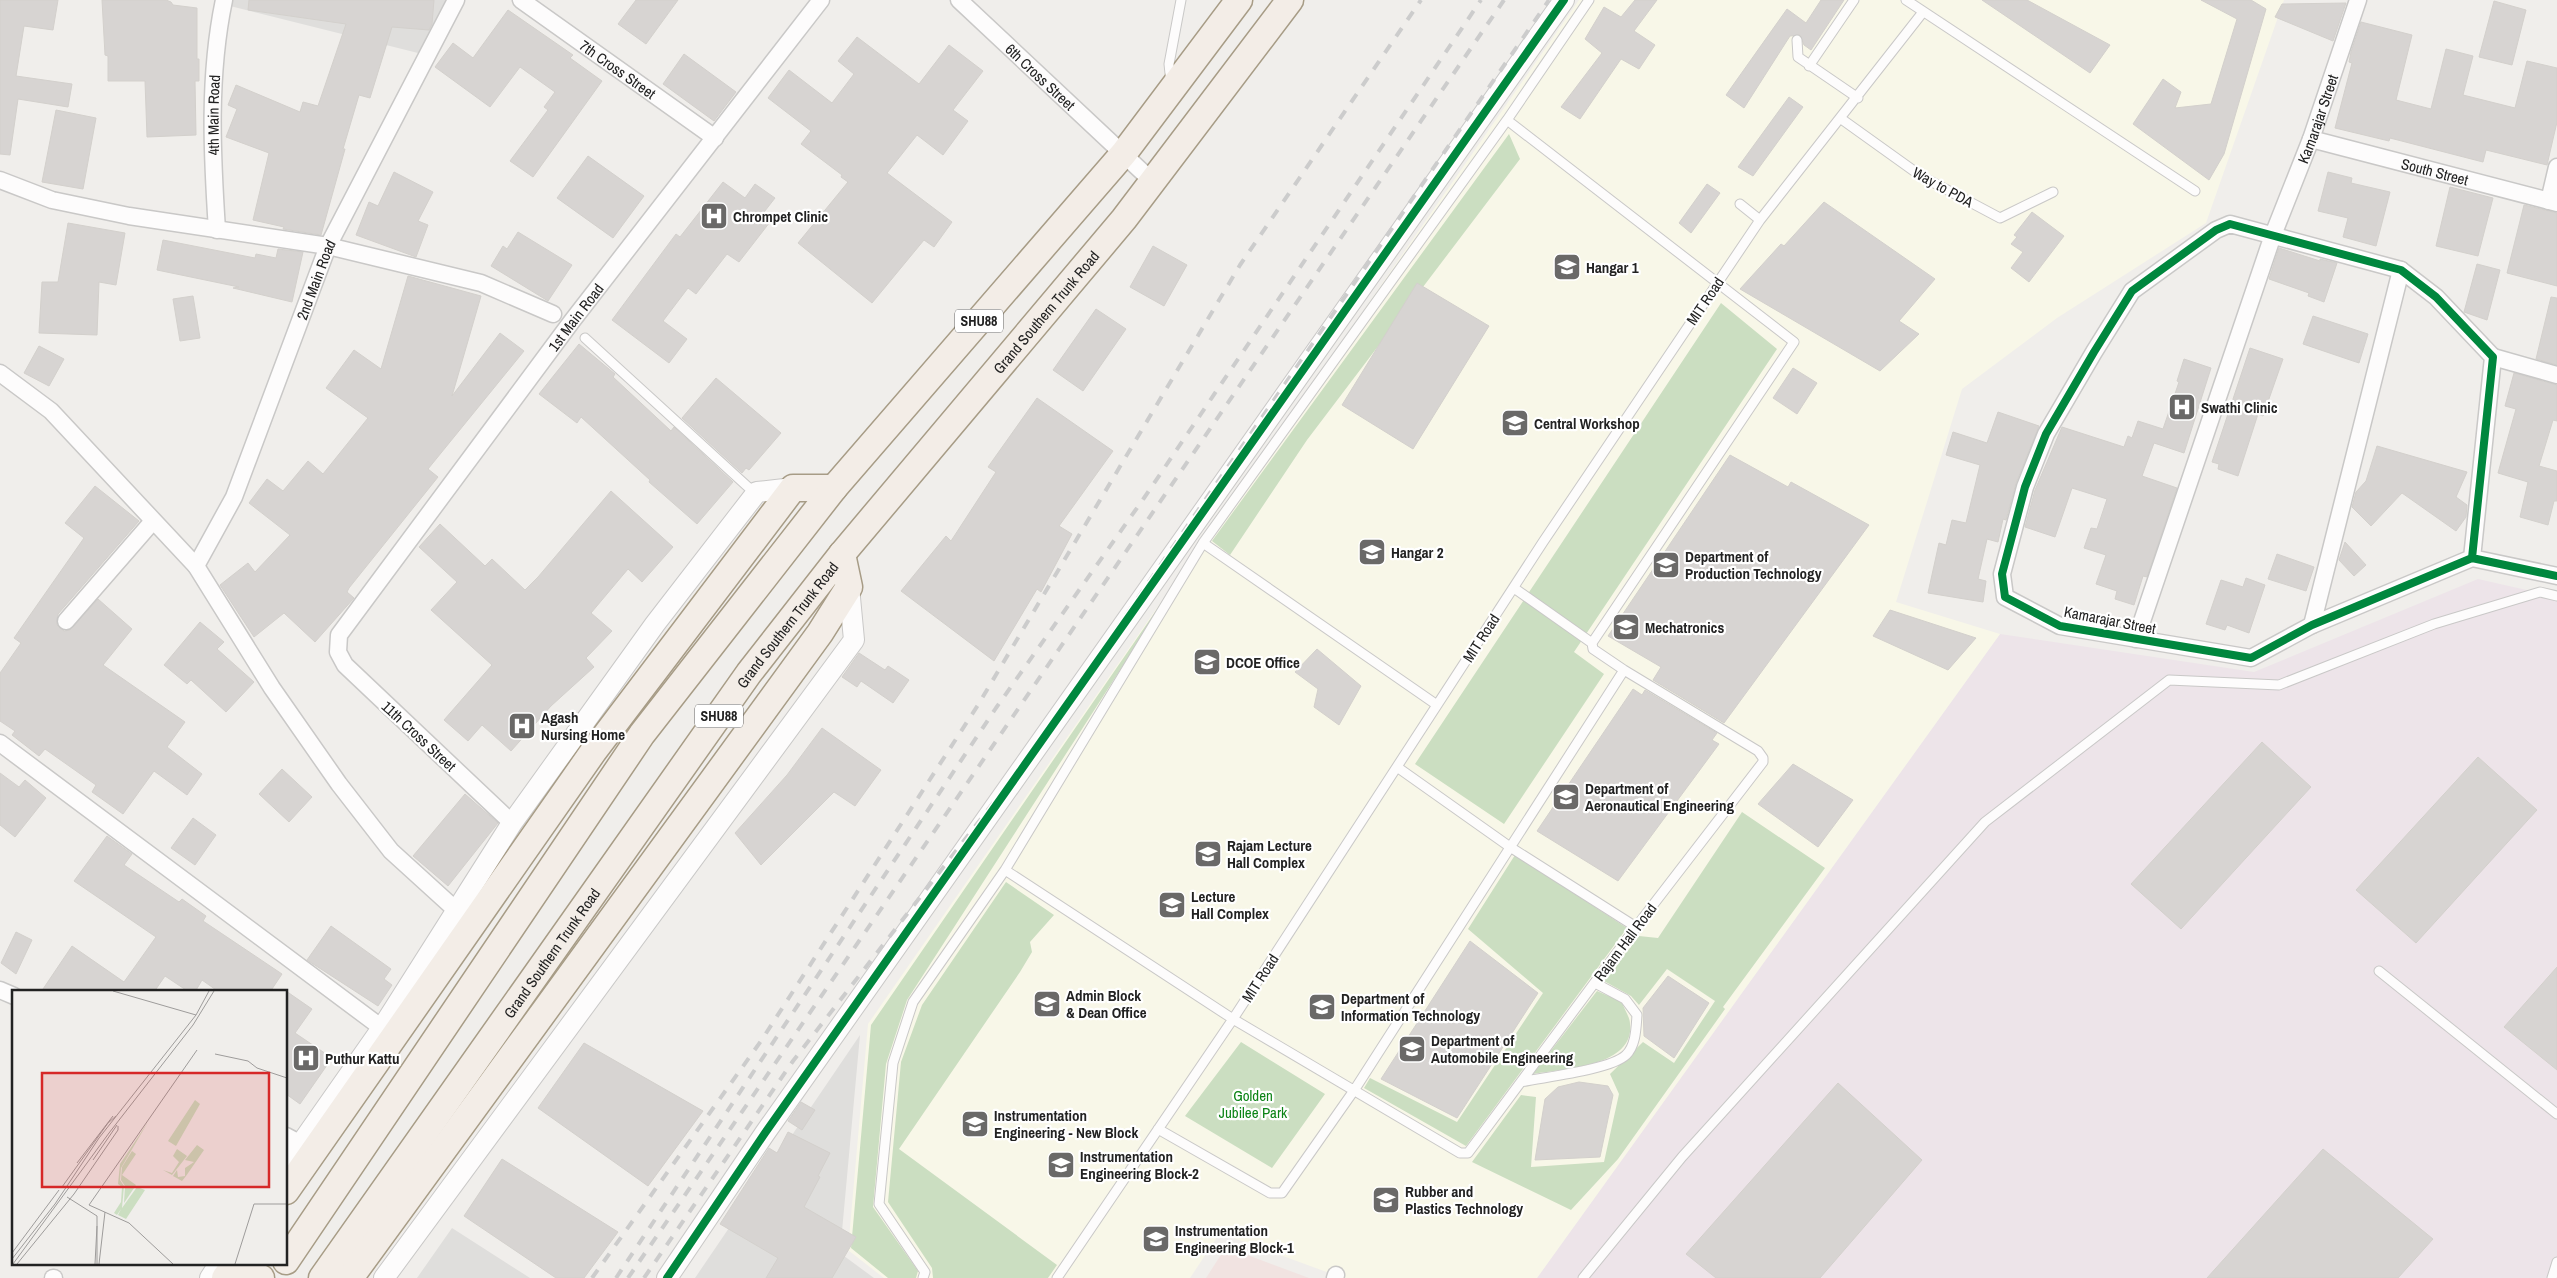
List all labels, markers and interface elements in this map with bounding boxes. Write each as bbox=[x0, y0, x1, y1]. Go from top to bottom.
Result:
street label: 7th Cross Street bbox=[576, 35, 661, 104]
street label: 6th Cross Street bbox=[1001, 39, 1081, 115]
street label: Kamarajar Street bbox=[2292, 71, 2343, 166]
street label: 4th Main Road bbox=[202, 74, 225, 156]
street label: South Street bbox=[2399, 152, 2471, 190]
street label: Way to PDA bbox=[1909, 162, 1978, 213]
hospital icon: Chrompet Clinic bbox=[699, 201, 729, 231]
place label: Chrompet Clinic bbox=[733, 206, 828, 227]
street label: 2nd Main Road bbox=[291, 236, 340, 323]
street label: Grand Southern Trunk Road bbox=[988, 246, 1104, 378]
school or university icon: Hangar 1 bbox=[1552, 252, 1582, 282]
place label: Hangar 1 bbox=[1586, 257, 1639, 278]
street label: MIT Road bbox=[1681, 273, 1729, 329]
street label: 1st Main Road bbox=[543, 279, 608, 355]
road number: SHU88 bbox=[955, 310, 1003, 332]
hospital icon: Swathi Clinic bbox=[2167, 392, 2197, 422]
place label: Swathi Clinic bbox=[2201, 397, 2278, 418]
school or university icon: Central Workshop bbox=[1500, 408, 1530, 438]
place label: Central Workshop bbox=[1534, 413, 1640, 434]
school or university icon: Hangar 2 bbox=[1357, 537, 1387, 567]
place label: Hangar 2 bbox=[1391, 542, 1444, 563]
place label: Department of Production Technology bbox=[1685, 546, 1822, 584]
school or university icon: Department of Production Technology bbox=[1651, 550, 1681, 580]
street label: Grand Southern Trunk Road bbox=[731, 557, 843, 692]
street label: Kamarajar Street bbox=[2062, 601, 2158, 639]
street label: MIT Road bbox=[1458, 610, 1504, 666]
school or university icon: Mechatronics bbox=[1611, 612, 1641, 642]
place label: Mechatronics bbox=[1645, 617, 1724, 638]
school or university icon: DCOE Office bbox=[1192, 647, 1222, 677]
place label: DCOE Office bbox=[1226, 652, 1300, 673]
street label: 11th Cross Street bbox=[377, 696, 461, 776]
road number: SHU88 bbox=[695, 704, 743, 728]
place label: Agash Nursing Home bbox=[541, 707, 625, 745]
hospital icon: Agash Nursing Home bbox=[507, 711, 537, 741]
place label: Department of Aeronautical Engineering bbox=[1585, 778, 1734, 816]
school or university icon: Department of Aeronautical Engineering bbox=[1551, 782, 1581, 812]
place label: Rajam Lecture Hall Complex bbox=[1227, 835, 1312, 873]
school or university icon: Rajam Lecture Hall Complex bbox=[1193, 839, 1223, 869]
street label: Grand Southern Trunk Road bbox=[498, 884, 605, 1022]
place label: Lecture Hall Complex bbox=[1191, 886, 1269, 924]
school or university icon: Lecture Hall Complex bbox=[1157, 890, 1187, 920]
street label: Rajam Hall Road bbox=[1589, 899, 1661, 985]
street label: MIT Road bbox=[1237, 950, 1283, 1006]
place label: Admin Block & Dean Office bbox=[1066, 985, 1147, 1023]
place label: Department of Information Technology bbox=[1341, 988, 1480, 1026]
school or university icon: Admin Block & Dean Office bbox=[1032, 989, 1062, 1019]
inset map bbox=[12, 990, 288, 1266]
school or university icon: Department of Information Technology bbox=[1307, 992, 1337, 1022]
place label: Department of Automobile Engineering bbox=[1431, 1030, 1574, 1068]
school or university icon: Department of Automobile Engineering bbox=[1397, 1034, 1427, 1064]
hospital icon: Puthur Kattu bbox=[291, 1043, 321, 1073]
place label: Puthur Kattu bbox=[325, 1048, 399, 1069]
park label: Golden Jubilee Park bbox=[1219, 1085, 1288, 1123]
place label: Instrumentation Engineering - New Block bbox=[994, 1105, 1138, 1143]
school or university icon: Instrumentation Engineering - New Block bbox=[960, 1109, 990, 1139]
place label: Instrumentation Engineering Block-2 bbox=[1080, 1146, 1199, 1184]
school or university icon: Instrumentation Engineering Block-2 bbox=[1046, 1150, 1076, 1180]
place label: Rubber and Plastics Technology bbox=[1405, 1181, 1523, 1219]
school or university icon: Rubber and Plastics Technology bbox=[1371, 1185, 1401, 1215]
place label: Instrumentation Engineering Block-1 bbox=[1175, 1220, 1294, 1258]
school or university icon: Instrumentation Engineering Block-1 bbox=[1141, 1224, 1171, 1254]

